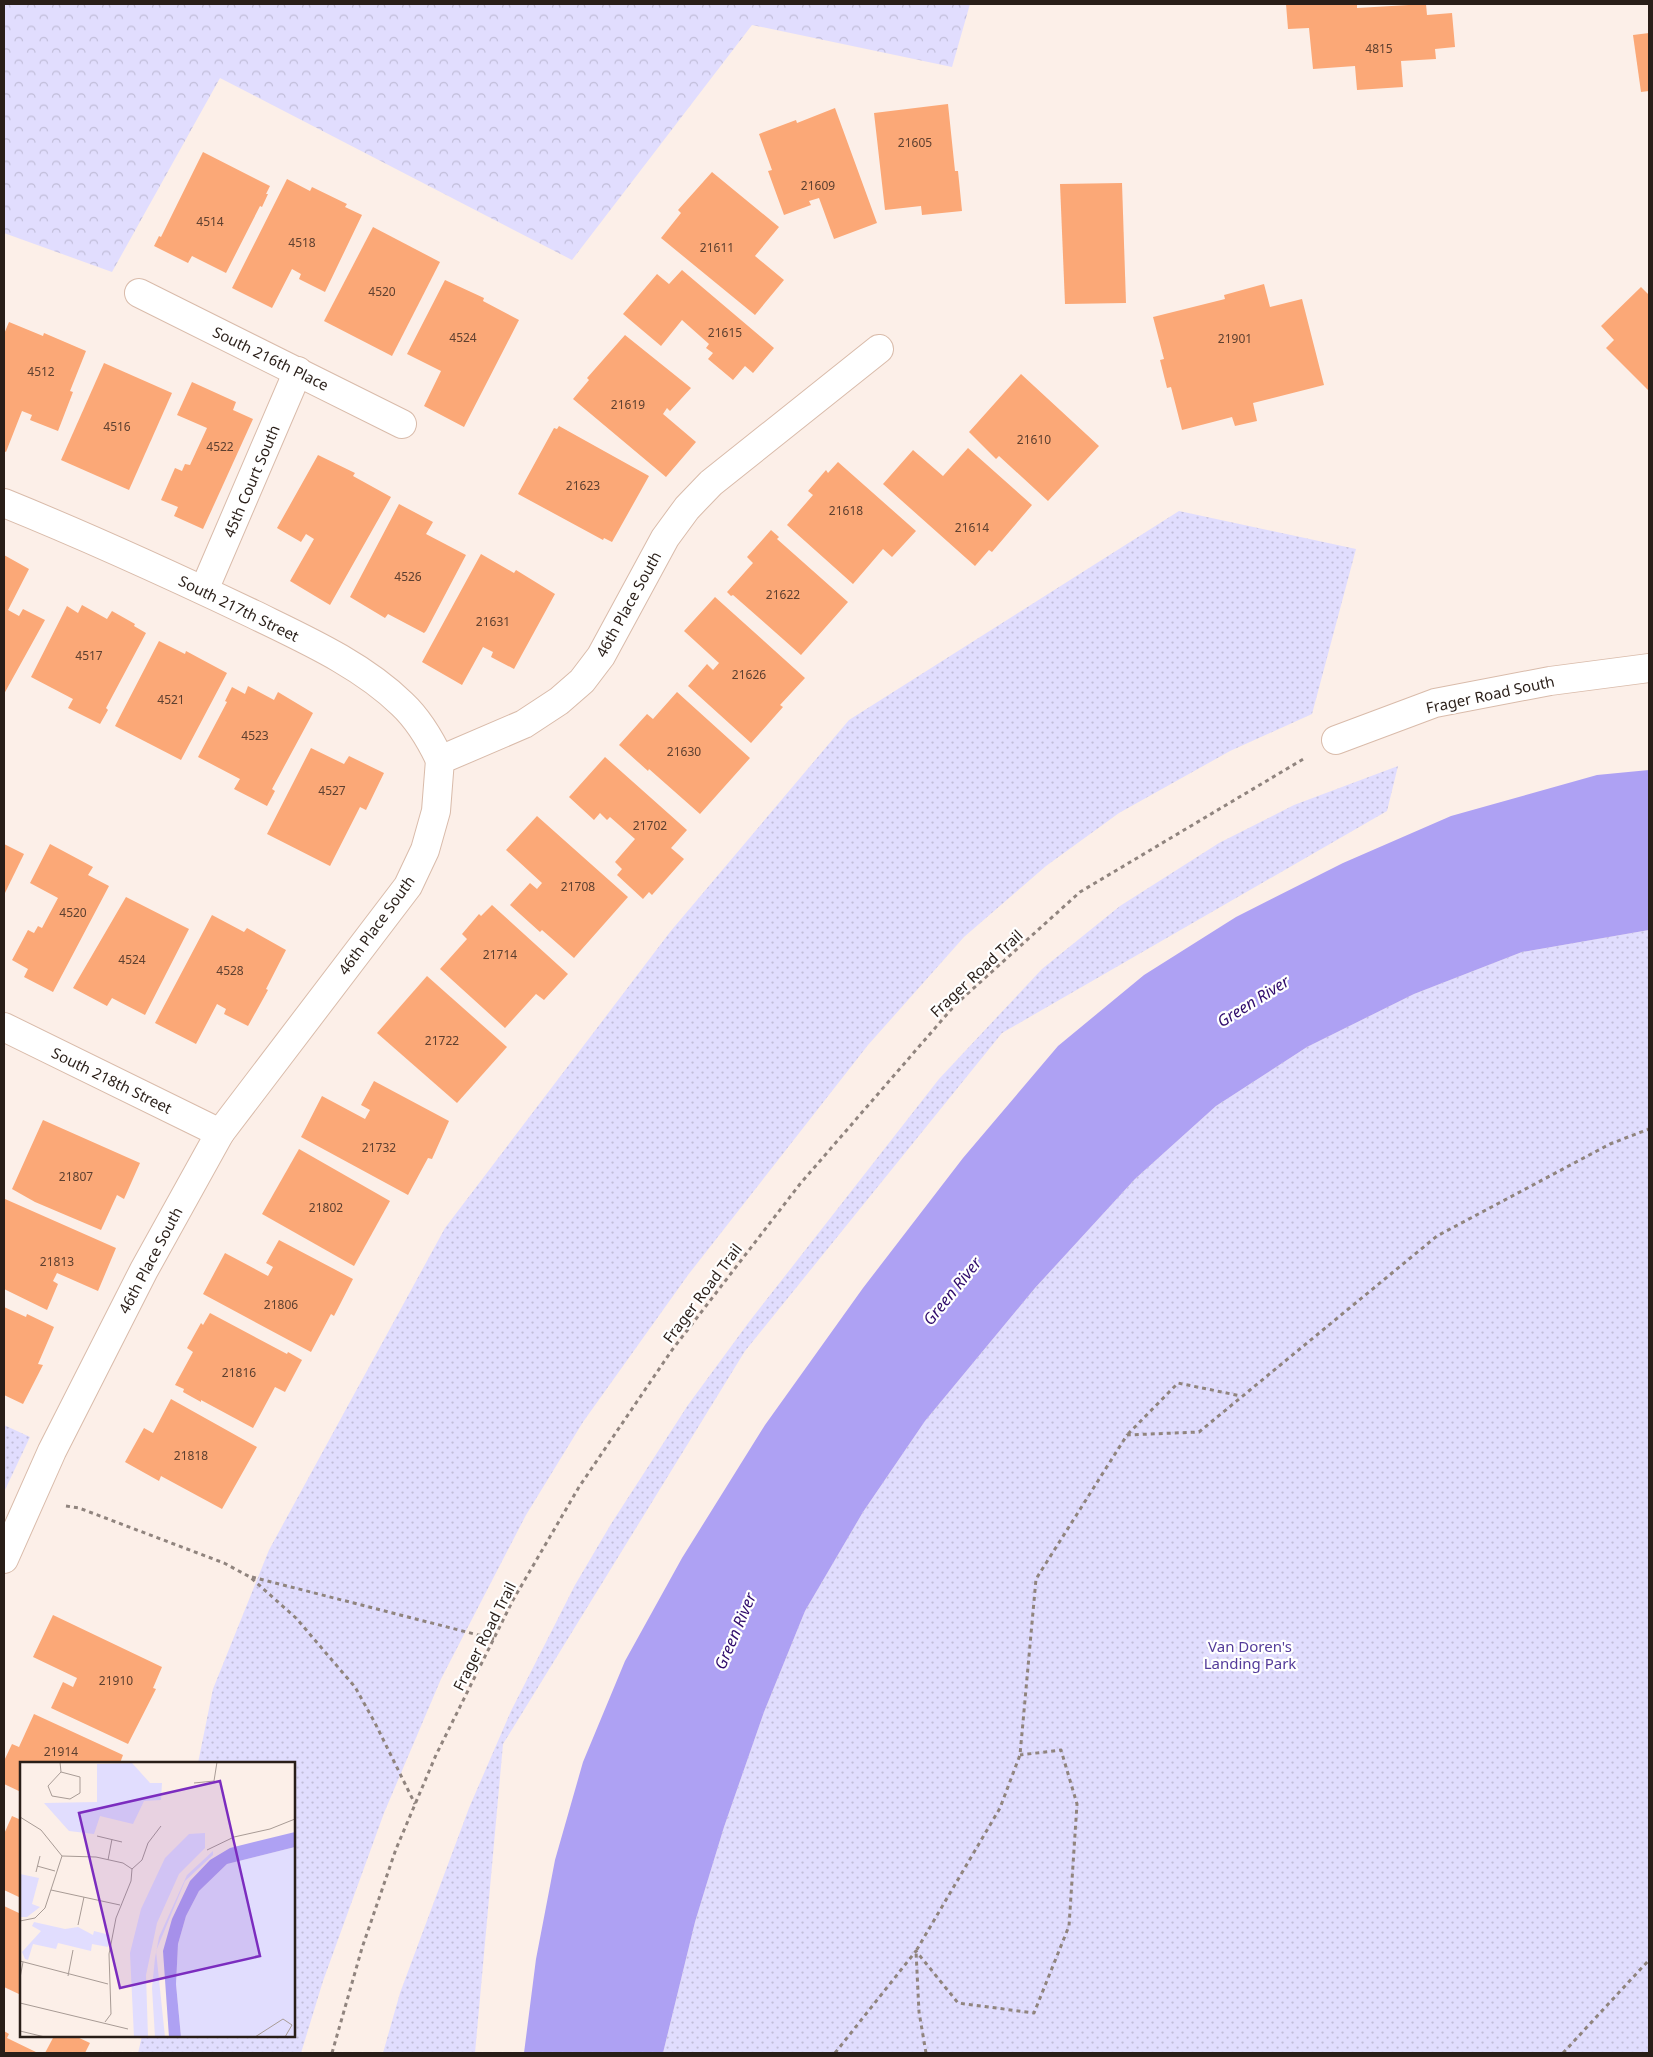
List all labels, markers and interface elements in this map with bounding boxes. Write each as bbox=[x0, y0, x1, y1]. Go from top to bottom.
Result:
house number: 4815 bbox=[1365, 40, 1393, 57]
house number: 21605 bbox=[898, 134, 932, 151]
house number: 21609 bbox=[801, 177, 835, 194]
house number: 4514 bbox=[196, 213, 224, 230]
house number: 4518 bbox=[288, 234, 316, 251]
house number: 21611 bbox=[700, 239, 734, 256]
house number: 4520 bbox=[368, 283, 396, 300]
street label: South 216th Place bbox=[210, 321, 332, 395]
house number: 21615 bbox=[708, 324, 742, 341]
house number: 4524 bbox=[449, 329, 477, 346]
house number: 21901 bbox=[1218, 330, 1252, 347]
house number: 4512 bbox=[27, 363, 55, 380]
house number: 21619 bbox=[611, 396, 645, 413]
house number: 4516 bbox=[103, 418, 131, 435]
street label: 45th Court South bbox=[218, 422, 284, 540]
house number: 21610 bbox=[1017, 431, 1051, 448]
house number: 4522 bbox=[206, 438, 234, 455]
house number: 21623 bbox=[566, 477, 600, 494]
house number: 21618 bbox=[829, 502, 863, 519]
house number: 21614 bbox=[955, 519, 989, 536]
street label: 46th Place South bbox=[591, 548, 665, 660]
house number: 4526 bbox=[394, 568, 422, 585]
street label: South 217th Street bbox=[176, 570, 303, 646]
house number: 21622 bbox=[766, 586, 800, 603]
house number: 21631 bbox=[476, 613, 510, 630]
house number: 4517 bbox=[75, 647, 103, 664]
house number: 21626 bbox=[732, 666, 766, 683]
street label: Frager Road South bbox=[1424, 671, 1556, 717]
house number: 4521 bbox=[157, 691, 185, 708]
house number: 4523 bbox=[241, 727, 269, 744]
house number: 21630 bbox=[667, 743, 701, 760]
house number: 4527 bbox=[318, 782, 346, 799]
house number: 21702 bbox=[633, 817, 667, 834]
street label: 46th Place South bbox=[333, 871, 419, 979]
house number: 21708 bbox=[561, 878, 595, 895]
house number: 4520 bbox=[59, 904, 87, 921]
street label: Frager Road Trail bbox=[925, 925, 1027, 1021]
house number: 21714 bbox=[483, 946, 517, 963]
house number: 4524 bbox=[118, 951, 146, 968]
house number: 4528 bbox=[216, 962, 244, 979]
water label: Green River bbox=[1213, 970, 1294, 1032]
house number: 21722 bbox=[425, 1032, 459, 1049]
street label: South 218th Street bbox=[49, 1042, 176, 1118]
house number: 21732 bbox=[362, 1139, 396, 1156]
house number: 21807 bbox=[59, 1168, 93, 1185]
house number: 21802 bbox=[309, 1199, 343, 1216]
street label: 46th Place South bbox=[113, 1203, 187, 1317]
street label: Frager Road Trail bbox=[658, 1239, 746, 1347]
water label: Green River bbox=[918, 1252, 987, 1330]
house number: 21813 bbox=[40, 1253, 74, 1270]
house number: 21806 bbox=[264, 1296, 298, 1313]
house number: 21816 bbox=[222, 1364, 256, 1381]
house number: 21818 bbox=[174, 1447, 208, 1464]
street label: Frager Road Trail bbox=[448, 1578, 520, 1694]
water label: Green River bbox=[709, 1589, 761, 1673]
park label: Van Doren's Landing Park bbox=[1204, 1636, 1296, 1673]
house number: 21910 bbox=[99, 1672, 133, 1689]
house number: 21914 bbox=[44, 1743, 78, 1760]
inset map bbox=[20, 1762, 295, 2037]

